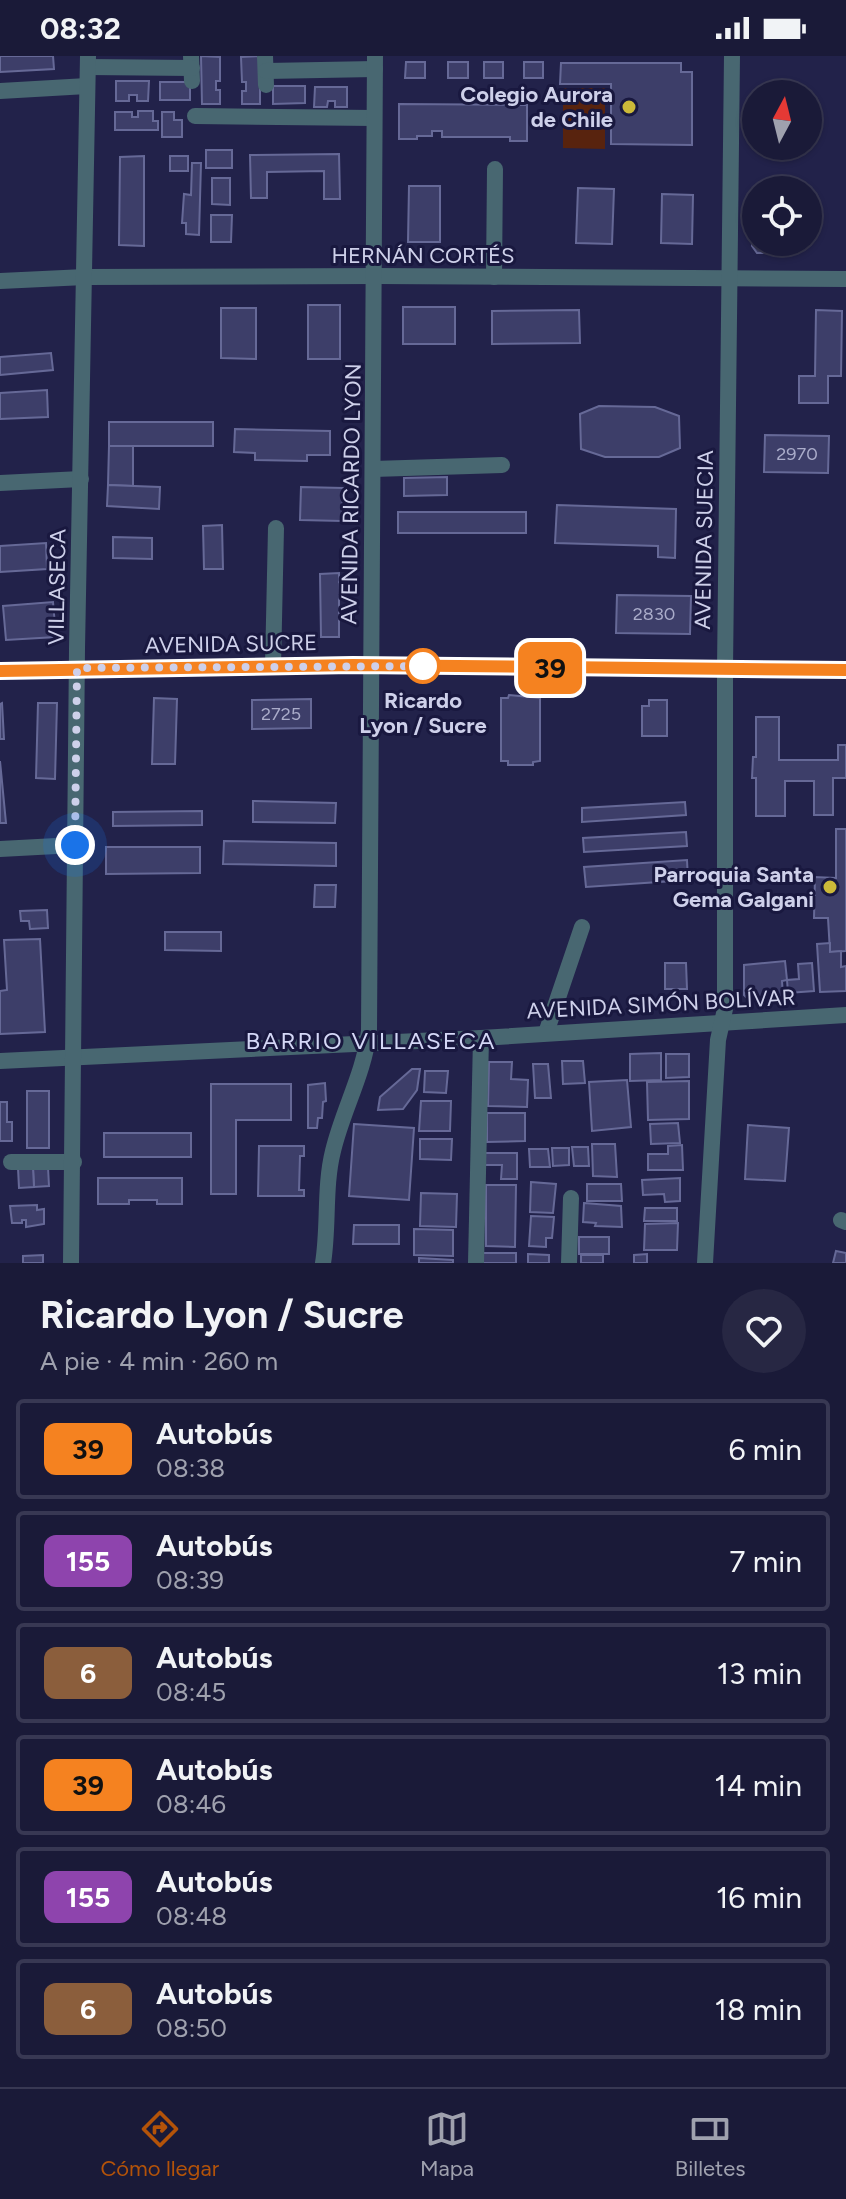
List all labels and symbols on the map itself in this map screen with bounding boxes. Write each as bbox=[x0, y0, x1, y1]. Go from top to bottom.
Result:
north arrow bbox=[742, 80, 822, 160]
place label: Colegio Aurora de Chile bbox=[460, 81, 613, 133]
marker: Colegio Aurora de Chile bbox=[620, 98, 638, 116]
street label: HERNÁN CORTÉS bbox=[331, 242, 515, 269]
street label: AVENIDA RICARDO LYON bbox=[335, 363, 367, 625]
house number: 2970 bbox=[776, 443, 818, 465]
street label: AVENIDA SUECIA bbox=[689, 450, 719, 630]
street label: VILLASECA bbox=[42, 529, 72, 645]
house number: 2830 bbox=[633, 603, 675, 625]
street label: AVENIDA SUCRE bbox=[145, 629, 317, 659]
line badge: 39 bbox=[514, 642, 586, 694]
marker: Ricardo Lyon / Sucre bbox=[406, 649, 440, 683]
place label: Ricardo Lyon / Sucre bbox=[359, 687, 487, 739]
house number: 2725 bbox=[261, 703, 301, 725]
your location bbox=[55, 825, 95, 865]
place label: Parroquia Santa Gema Galgani bbox=[654, 861, 814, 913]
marker: Parroquia Santa Gema Galgani bbox=[821, 878, 839, 896]
street label: AVENIDA SIMÓN BOLÍVAR bbox=[526, 983, 796, 1025]
district label: BARRIO VILLASECA bbox=[246, 1026, 496, 1055]

